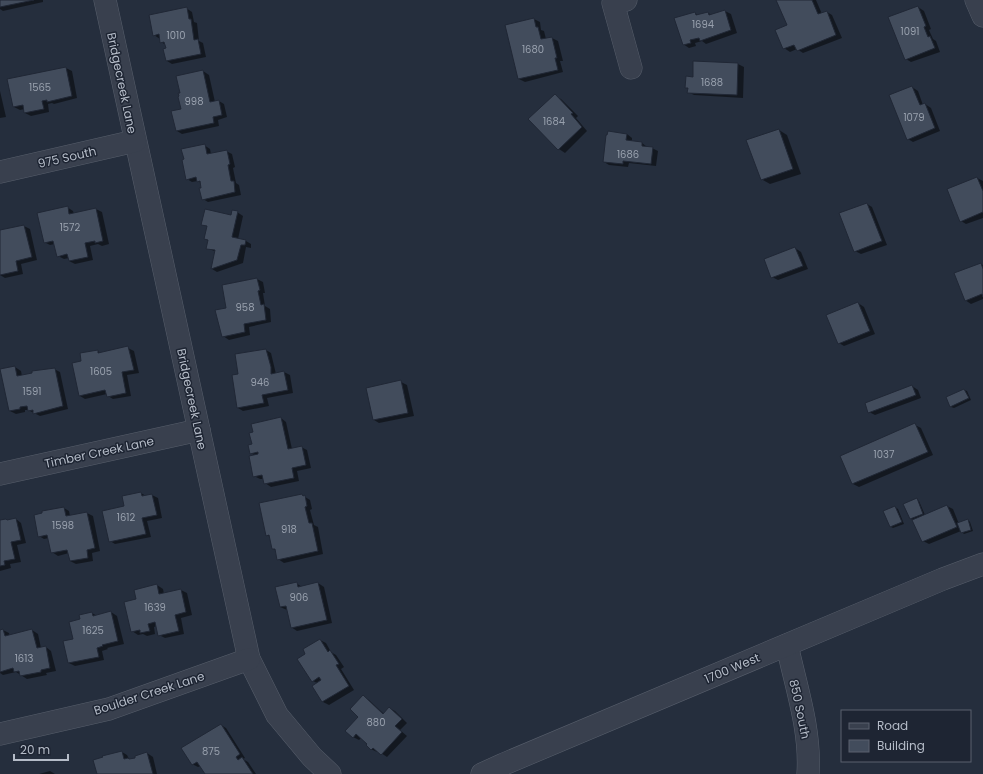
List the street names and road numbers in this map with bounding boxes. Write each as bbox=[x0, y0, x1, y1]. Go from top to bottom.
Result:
street label: Bridgecreek Lane bbox=[103, 31, 141, 135]
street label: 975 South bbox=[36, 142, 98, 172]
street label: Bridgecreek Lane bbox=[173, 347, 211, 451]
street label: Timber Creek Lane bbox=[43, 432, 155, 472]
street label: 1700 West bbox=[702, 649, 762, 687]
street label: Boulder Creek Lane bbox=[92, 667, 206, 719]
street label: 850 South bbox=[785, 678, 815, 740]

